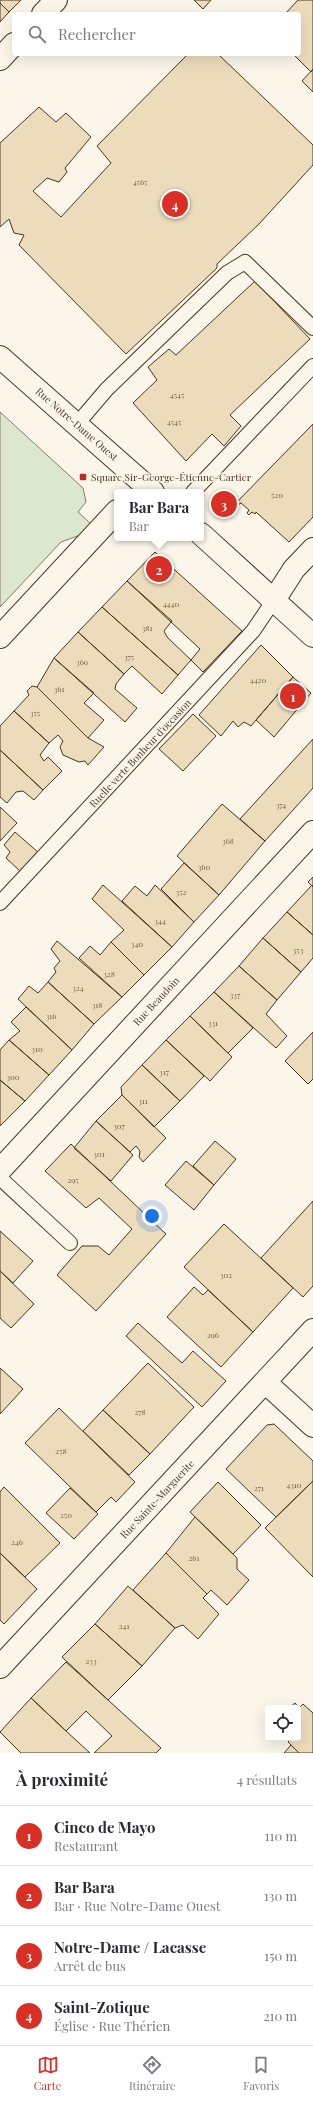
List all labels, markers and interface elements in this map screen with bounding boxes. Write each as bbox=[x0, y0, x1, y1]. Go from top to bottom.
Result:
search box bbox=[12, 12, 301, 56]
icon: search bbox=[26, 23, 48, 45]
text: Rechercher bbox=[58, 24, 136, 44]
house number: 4565 bbox=[133, 176, 147, 187]
pin: 4 bbox=[162, 189, 188, 219]
street label: Rue Notre-Dame Ouest bbox=[33, 384, 122, 464]
house number: 4545 bbox=[170, 389, 184, 400]
house number: 4545 bbox=[167, 416, 181, 427]
place label: Square Sir-George-Étienne-Cartier bbox=[91, 470, 252, 484]
marker: Square Sir-George-Étienne-Cartier bbox=[78, 472, 88, 482]
popup bbox=[114, 489, 204, 541]
pin: 3 bbox=[211, 489, 237, 519]
house number: 520 bbox=[271, 489, 283, 500]
text: Bar Bara bbox=[129, 497, 189, 517]
text: Bar bbox=[129, 517, 149, 534]
pin: 2 bbox=[146, 554, 172, 584]
house number: 4440 bbox=[163, 598, 180, 609]
house number: 381 bbox=[142, 622, 152, 633]
house number: 375 bbox=[124, 651, 134, 662]
house number: 369 bbox=[76, 656, 88, 667]
house number: 4420 bbox=[250, 674, 266, 685]
pin: 1 bbox=[280, 681, 306, 711]
house number: 361 bbox=[54, 683, 64, 694]
street label: Ruelle verte Bonheur d'occasion bbox=[86, 696, 194, 810]
house number: 355 bbox=[30, 707, 40, 718]
house number: 374 bbox=[276, 799, 286, 810]
house number: 368 bbox=[222, 835, 234, 846]
house number: 360 bbox=[198, 861, 210, 872]
house number: 352 bbox=[176, 886, 187, 897]
house number: 344 bbox=[154, 915, 166, 926]
house number: 340 bbox=[131, 938, 143, 949]
house number: 353 bbox=[293, 944, 304, 955]
house number: 328 bbox=[103, 968, 115, 979]
street label: Rue Beaudoin bbox=[130, 973, 182, 1028]
house number: 324 bbox=[72, 982, 84, 993]
house number: 337 bbox=[230, 989, 241, 1000]
house number: 318 bbox=[92, 999, 102, 1010]
house number: 316 bbox=[46, 1010, 56, 1021]
house number: 331 bbox=[208, 1017, 218, 1028]
house number: 310 bbox=[31, 1043, 43, 1054]
house number: 317 bbox=[159, 1066, 170, 1077]
house number: 300 bbox=[6, 1071, 20, 1082]
house number: 311 bbox=[138, 1095, 148, 1106]
house number: 307 bbox=[113, 1120, 126, 1131]
house number: 301 bbox=[93, 1148, 105, 1159]
house number: 295 bbox=[67, 1174, 79, 1185]
your location bbox=[142, 1206, 162, 1226]
house number: 302 bbox=[220, 1269, 232, 1280]
house number: 296 bbox=[207, 1329, 219, 1340]
house number: 278 bbox=[134, 1406, 146, 1417]
house number: 258 bbox=[55, 1445, 67, 1456]
street label: Rue Sainte-Marguerite bbox=[117, 1457, 197, 1541]
house number: 4310 bbox=[286, 1479, 302, 1490]
house number: 271 bbox=[254, 1482, 264, 1493]
house number: 250 bbox=[60, 1509, 72, 1520]
house number: 246 bbox=[11, 1536, 23, 1547]
house number: 261 bbox=[189, 1552, 199, 1563]
house number: 241 bbox=[119, 1620, 129, 1631]
house number: 233 bbox=[85, 1655, 97, 1666]
map controls bbox=[265, 1705, 301, 1741]
button: locate bbox=[265, 1705, 301, 1741]
text: À proximité bbox=[16, 1768, 108, 1790]
text: 4 résultats bbox=[237, 1771, 297, 1788]
text: Cinco de Mayo bbox=[54, 1817, 155, 1837]
text: 1 bbox=[27, 1827, 31, 1844]
text: 110 m bbox=[265, 1827, 297, 1844]
text: Restaurant bbox=[54, 1837, 118, 1854]
text: Bar Bara bbox=[54, 1877, 115, 1897]
text: 2 bbox=[26, 1887, 32, 1904]
text: 130 m bbox=[264, 1887, 297, 1904]
text: Bar · Rue Notre-Dame Ouest bbox=[54, 1897, 220, 1914]
text: Notre-Dame / Lacasse bbox=[54, 1937, 206, 1957]
text: 3 bbox=[26, 1947, 32, 1964]
text: 150 m bbox=[264, 1947, 297, 1964]
text: Arrêt de bus bbox=[54, 1957, 126, 1974]
text: Saint-Zotique bbox=[54, 1997, 150, 2017]
text: 4 bbox=[26, 2007, 32, 2024]
text: 210 m bbox=[263, 2007, 297, 2024]
text: Église · Rue Thérien bbox=[54, 2017, 170, 2034]
tab: Carte bbox=[34, 2054, 61, 2093]
tab: Itinéraire bbox=[129, 2054, 176, 2093]
tab: Favoris bbox=[243, 2054, 279, 2093]

